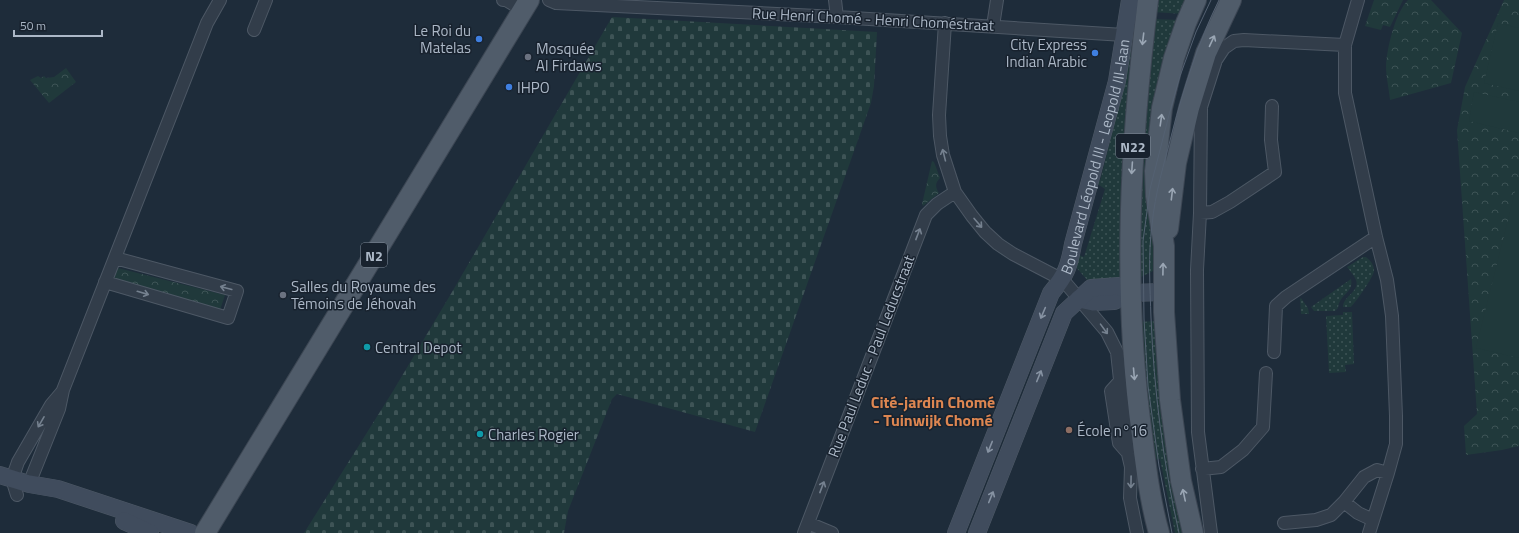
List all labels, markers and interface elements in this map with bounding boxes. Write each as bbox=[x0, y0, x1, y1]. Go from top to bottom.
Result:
street label: Rue Henri Chomé - Henri Choméstraat bbox=[751, 1, 995, 37]
scale bar bbox=[14, 12, 102, 38]
text: 50 m bbox=[20, 16, 46, 35]
place label: Le Roi du Matelas bbox=[414, 19, 471, 59]
one-way arrow bbox=[1139, 32, 1147, 45]
place label: City Express Indian Arabic bbox=[1006, 33, 1087, 73]
marker: Le Roi du Matelas bbox=[474, 34, 484, 44]
one-way arrow bbox=[1208, 36, 1216, 48]
place label: Mosquée Al Firdaws bbox=[536, 37, 602, 77]
street label: Boulevard Léopold III - Leopold III-laan bbox=[1054, 37, 1135, 278]
marker: City Express Indian Arabic bbox=[1090, 48, 1100, 58]
marker: Mosquée Al Firdaws bbox=[523, 52, 533, 62]
place label: IHPO bbox=[517, 76, 550, 99]
marker: IHPO bbox=[504, 82, 514, 92]
one-way arrow bbox=[1157, 114, 1165, 127]
road number: N22 bbox=[1116, 134, 1150, 158]
one-way arrow bbox=[939, 148, 947, 161]
one-way arrow bbox=[1128, 161, 1135, 174]
one-way arrow bbox=[1168, 188, 1176, 201]
one-way arrow bbox=[973, 218, 982, 229]
one-way arrow bbox=[914, 229, 922, 241]
road number: N2 bbox=[361, 243, 387, 267]
street label: Rue Paul Leduc - Paul Leducstraat bbox=[822, 251, 921, 461]
one-way arrow bbox=[1160, 263, 1167, 276]
place label: Salles du Royaume des Témoins de Jéhovah bbox=[291, 275, 436, 315]
one-way arrow bbox=[220, 283, 233, 291]
one-way arrow bbox=[136, 290, 149, 297]
marker: Salles du Royaume des Témoins de Jéhovah bbox=[278, 290, 288, 300]
one-way arrow bbox=[1039, 307, 1047, 319]
one-way arrow bbox=[1100, 323, 1108, 334]
place label: Central Depot bbox=[375, 336, 462, 359]
marker: Central Depot bbox=[362, 342, 372, 352]
one-way arrow bbox=[1131, 367, 1138, 380]
one-way arrow bbox=[1035, 370, 1043, 382]
district label: Cité-jardin Chomé - Tuinwijk Chomé bbox=[871, 390, 995, 432]
one-way arrow bbox=[37, 416, 44, 428]
place label: École n°16 bbox=[1077, 419, 1147, 442]
place label: Charles Rogier bbox=[488, 423, 579, 446]
marker: École n°16 bbox=[1064, 425, 1074, 435]
marker: Charles Rogier bbox=[475, 429, 485, 439]
one-way arrow bbox=[985, 440, 993, 452]
one-way arrow bbox=[1127, 475, 1134, 488]
one-way arrow bbox=[818, 481, 826, 493]
one-way arrow bbox=[1180, 489, 1188, 502]
one-way arrow bbox=[988, 491, 996, 503]

